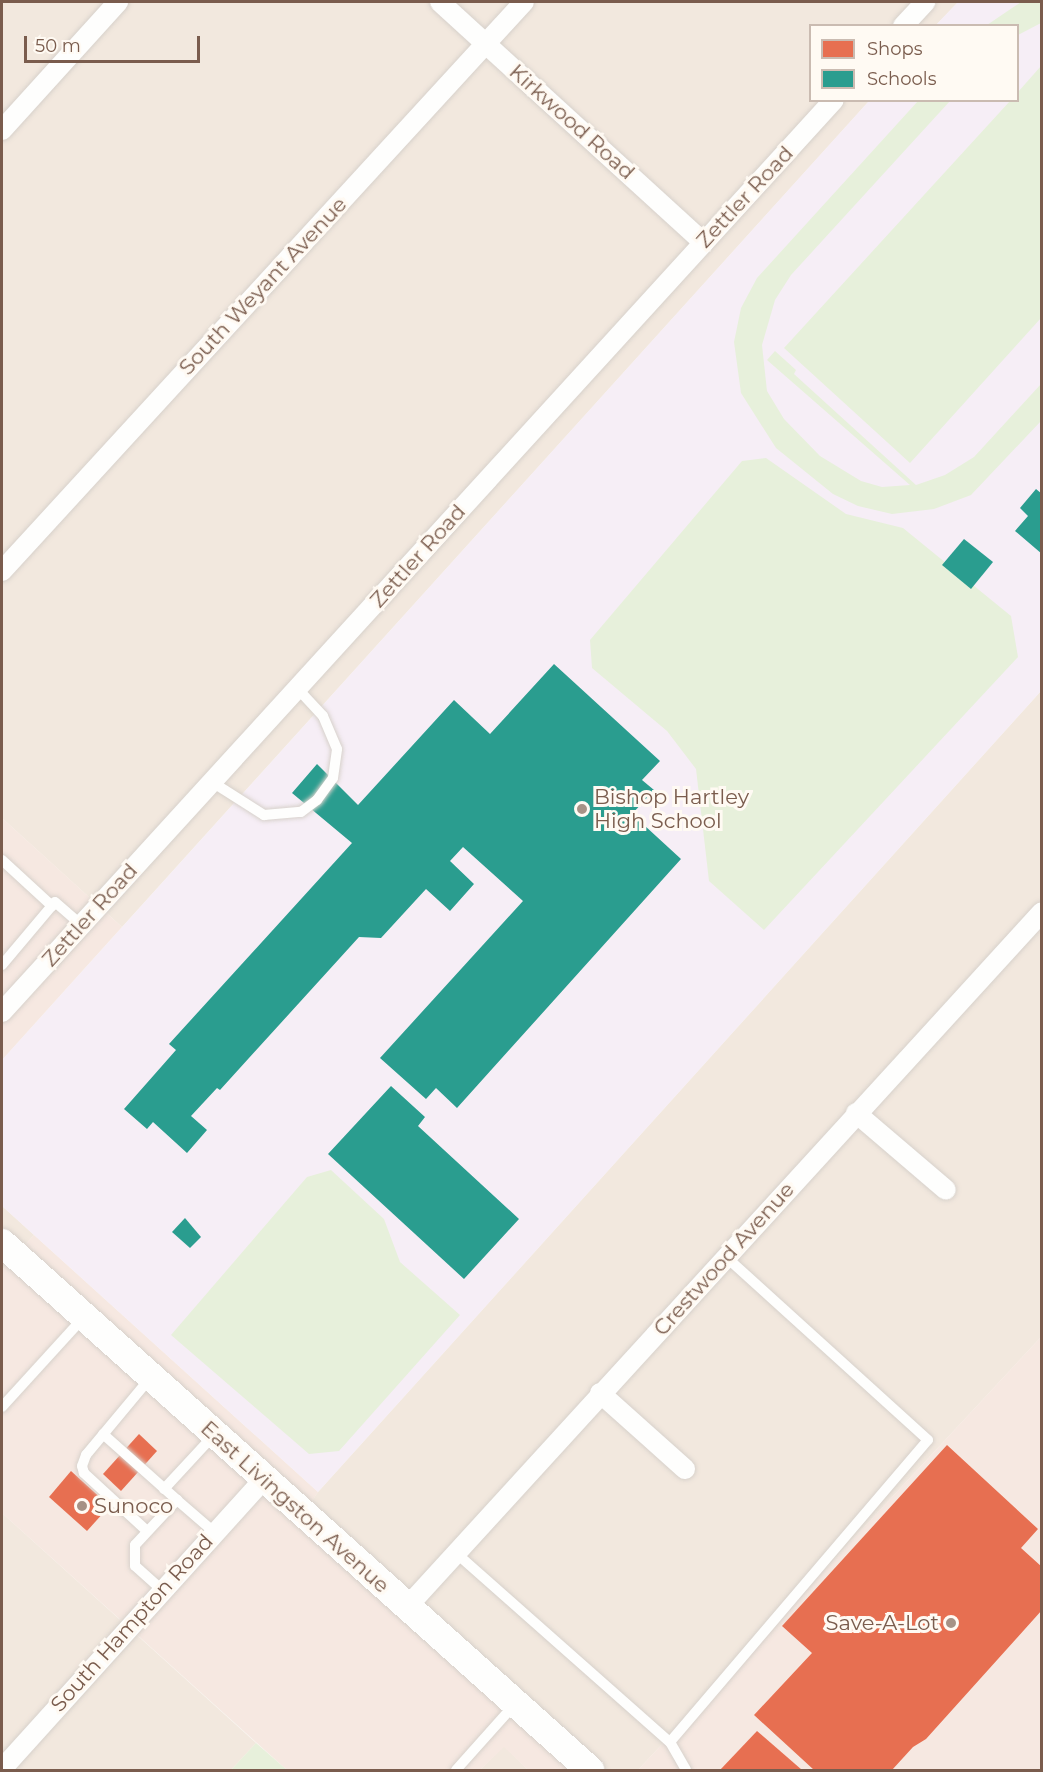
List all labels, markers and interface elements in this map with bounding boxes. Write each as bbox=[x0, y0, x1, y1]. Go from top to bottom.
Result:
scale bar bbox=[27, 24, 202, 62]
legend bbox=[809, 24, 1019, 102]
text: 50 m bbox=[35, 35, 81, 57]
text: Shops bbox=[867, 38, 923, 60]
street label: Kirkwood Road bbox=[504, 59, 640, 185]
text: Schools bbox=[867, 68, 936, 90]
street label: Zettler Road bbox=[691, 141, 799, 253]
street label: South Weyant Avenue bbox=[174, 192, 352, 380]
street label: Zettler Road bbox=[365, 499, 471, 613]
place label: Bishop Hartley High School bbox=[594, 784, 749, 834]
marker: Bishop Hartley High School bbox=[575, 802, 589, 816]
street label: Zettler Road bbox=[37, 858, 143, 972]
street label: Crestwood Avenue bbox=[648, 1177, 800, 1341]
street label: East Livingston Avenue bbox=[196, 1416, 394, 1598]
place label: Sunoco bbox=[94, 1493, 173, 1519]
marker: Sunoco bbox=[75, 1499, 89, 1513]
street label: South Hampton Road bbox=[46, 1529, 218, 1717]
place label: Save-A-Lot bbox=[826, 1610, 939, 1636]
marker: Save-A-Lot bbox=[944, 1616, 958, 1630]

